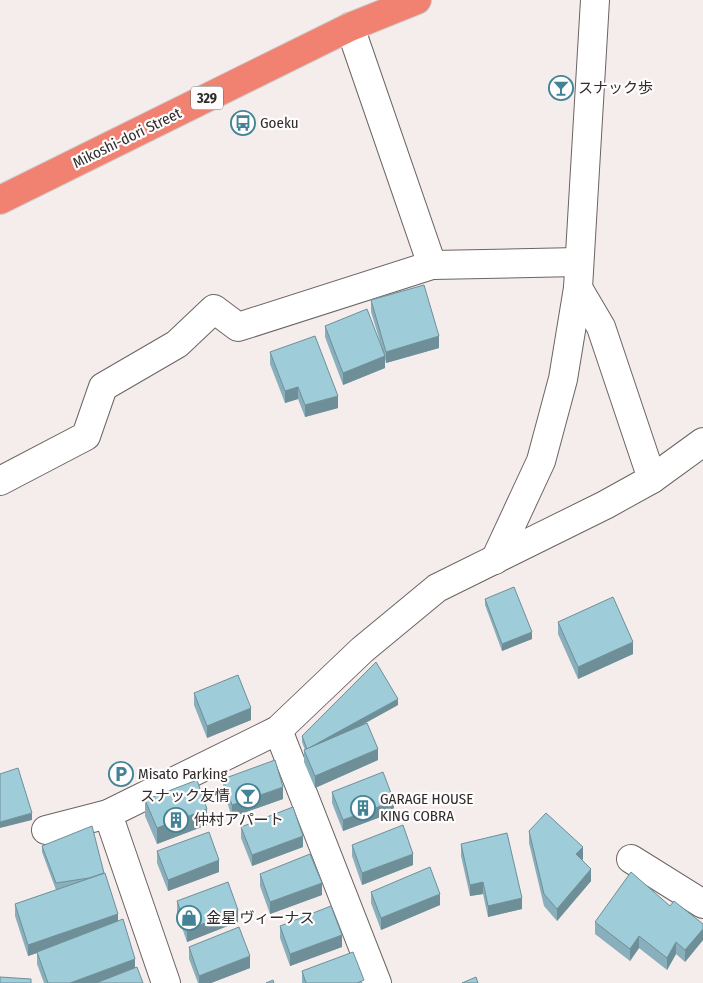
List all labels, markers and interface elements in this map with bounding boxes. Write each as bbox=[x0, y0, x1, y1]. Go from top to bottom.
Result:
bar icon: スナック歩 bbox=[548, 75, 574, 101]
place label: スナック歩 bbox=[578, 79, 653, 97]
road number: 329 bbox=[191, 86, 223, 110]
street label: Mikoshi-dori Street bbox=[70, 104, 184, 172]
bus stop icon: Goeku bbox=[230, 110, 256, 136]
place label: Goeku bbox=[260, 114, 299, 132]
parking icon: Misato Parking bbox=[108, 761, 134, 787]
place label: Misato Parking bbox=[138, 765, 228, 783]
bar icon: スナック友情 bbox=[235, 783, 261, 809]
place label: スナック友情 bbox=[140, 787, 230, 805]
place label: GARAGE HOUSE KING COBRA bbox=[380, 790, 473, 825]
building icon: GARAGE HOUSE KING COBRA bbox=[350, 795, 376, 821]
building icon: 仲村アパート bbox=[163, 807, 189, 833]
place label: 仲村アパート bbox=[194, 811, 284, 829]
shop icon: 金星 ヴィーナス bbox=[176, 905, 202, 931]
place label: 金星 ヴィーナス bbox=[206, 909, 315, 927]

